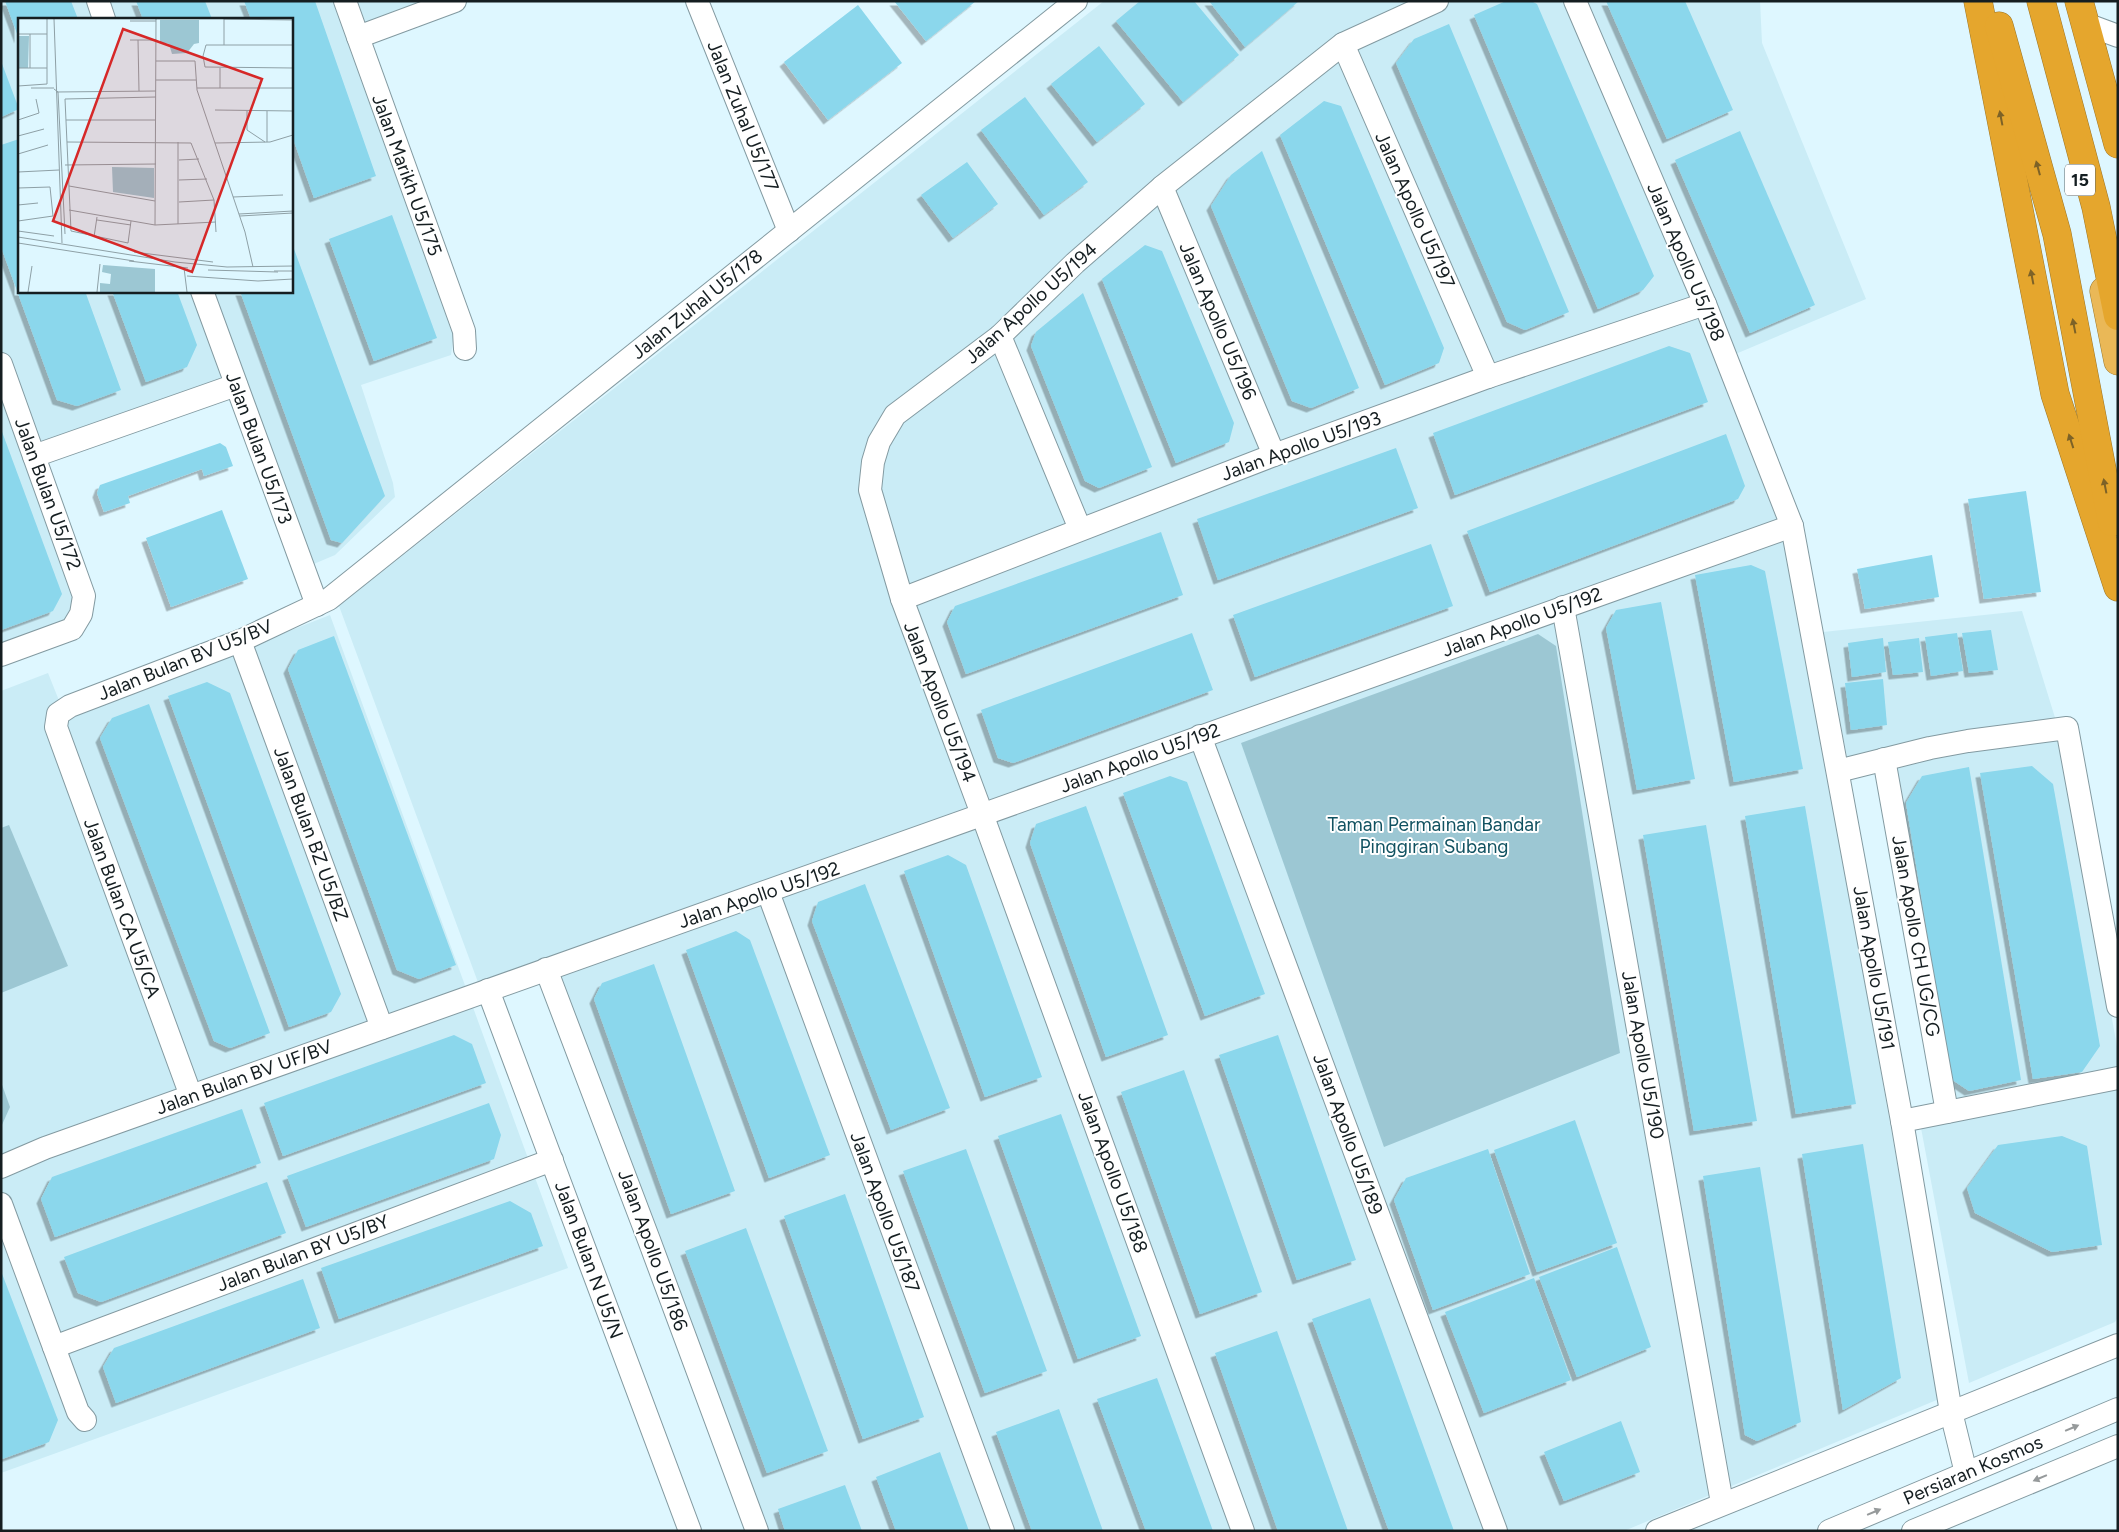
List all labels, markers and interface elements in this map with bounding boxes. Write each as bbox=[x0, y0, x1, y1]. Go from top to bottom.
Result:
inset map bbox=[18, 18, 292, 292]
street label: Jalan Zuhal U5/177 bbox=[702, 37, 784, 195]
street label: Jalan Marikh U5/175 bbox=[367, 91, 447, 259]
one-way arrow bbox=[1996, 109, 2004, 125]
street label: Jalan Apollo U5/197 bbox=[1370, 128, 1460, 292]
one-way arrow bbox=[2034, 160, 2042, 175]
road number: 15 bbox=[2065, 164, 2095, 196]
street label: Jalan Apollo U5/198 bbox=[1642, 179, 1730, 345]
street label: Jalan Apollo U5/194 bbox=[960, 237, 1102, 368]
street label: Jalan Apollo U5/196 bbox=[1174, 239, 1262, 403]
street label: Jalan Zuhal U5/178 bbox=[627, 244, 767, 364]
one-way arrow bbox=[2028, 269, 2036, 285]
one-way arrow bbox=[2070, 318, 2078, 334]
street label: Jalan Bulan U5/173 bbox=[221, 369, 297, 527]
street label: Jalan Apollo U5/193 bbox=[1218, 406, 1384, 486]
street label: Jalan Bulan U5/172 bbox=[10, 415, 86, 573]
one-way arrow bbox=[2066, 433, 2074, 448]
one-way arrow bbox=[2101, 477, 2109, 493]
street label: Jalan Apollo U5/192 bbox=[1439, 582, 1605, 662]
street label: Jalan Bulan BV U5/BV bbox=[94, 614, 276, 706]
street label: Jalan Apollo U5/194 bbox=[899, 619, 981, 786]
street label: Jalan Apollo U5/192 bbox=[1057, 718, 1223, 798]
street label: Jalan Bulan BZ U5/BZ bbox=[269, 744, 353, 924]
park label: Taman Permainan Bandar Pinggiran Subang bbox=[1328, 813, 1541, 858]
street label: Jalan Bulan CA U5/CA bbox=[79, 815, 165, 1001]
street label: Jalan Apollo CH UG/CG bbox=[1887, 834, 1945, 1038]
street label: Jalan Apollo U5/192 bbox=[675, 857, 843, 933]
street label: Jalan Apollo U5/191 bbox=[1848, 884, 1900, 1052]
street label: Jalan Apollo U5/190 bbox=[1617, 969, 1669, 1141]
street label: Jalan Bulan BV UF/BV bbox=[153, 1034, 335, 1120]
street label: Jalan Apollo U5/189 bbox=[1308, 1050, 1388, 1218]
street label: Jalan Apollo U5/188 bbox=[1073, 1088, 1153, 1256]
street label: Jalan Apollo U5/187 bbox=[845, 1129, 925, 1295]
street label: Jalan Apollo U5/186 bbox=[613, 1166, 693, 1334]
street label: Jalan Bulan N U5/N bbox=[550, 1178, 628, 1342]
street label: Jalan Bulan BY U5/BY bbox=[214, 1209, 393, 1296]
one-way arrow bbox=[2065, 1424, 2079, 1432]
street label: Persiaran Kosmos bbox=[1900, 1430, 2046, 1510]
one-way arrow bbox=[2032, 1474, 2047, 1482]
one-way arrow bbox=[1867, 1507, 1881, 1515]

